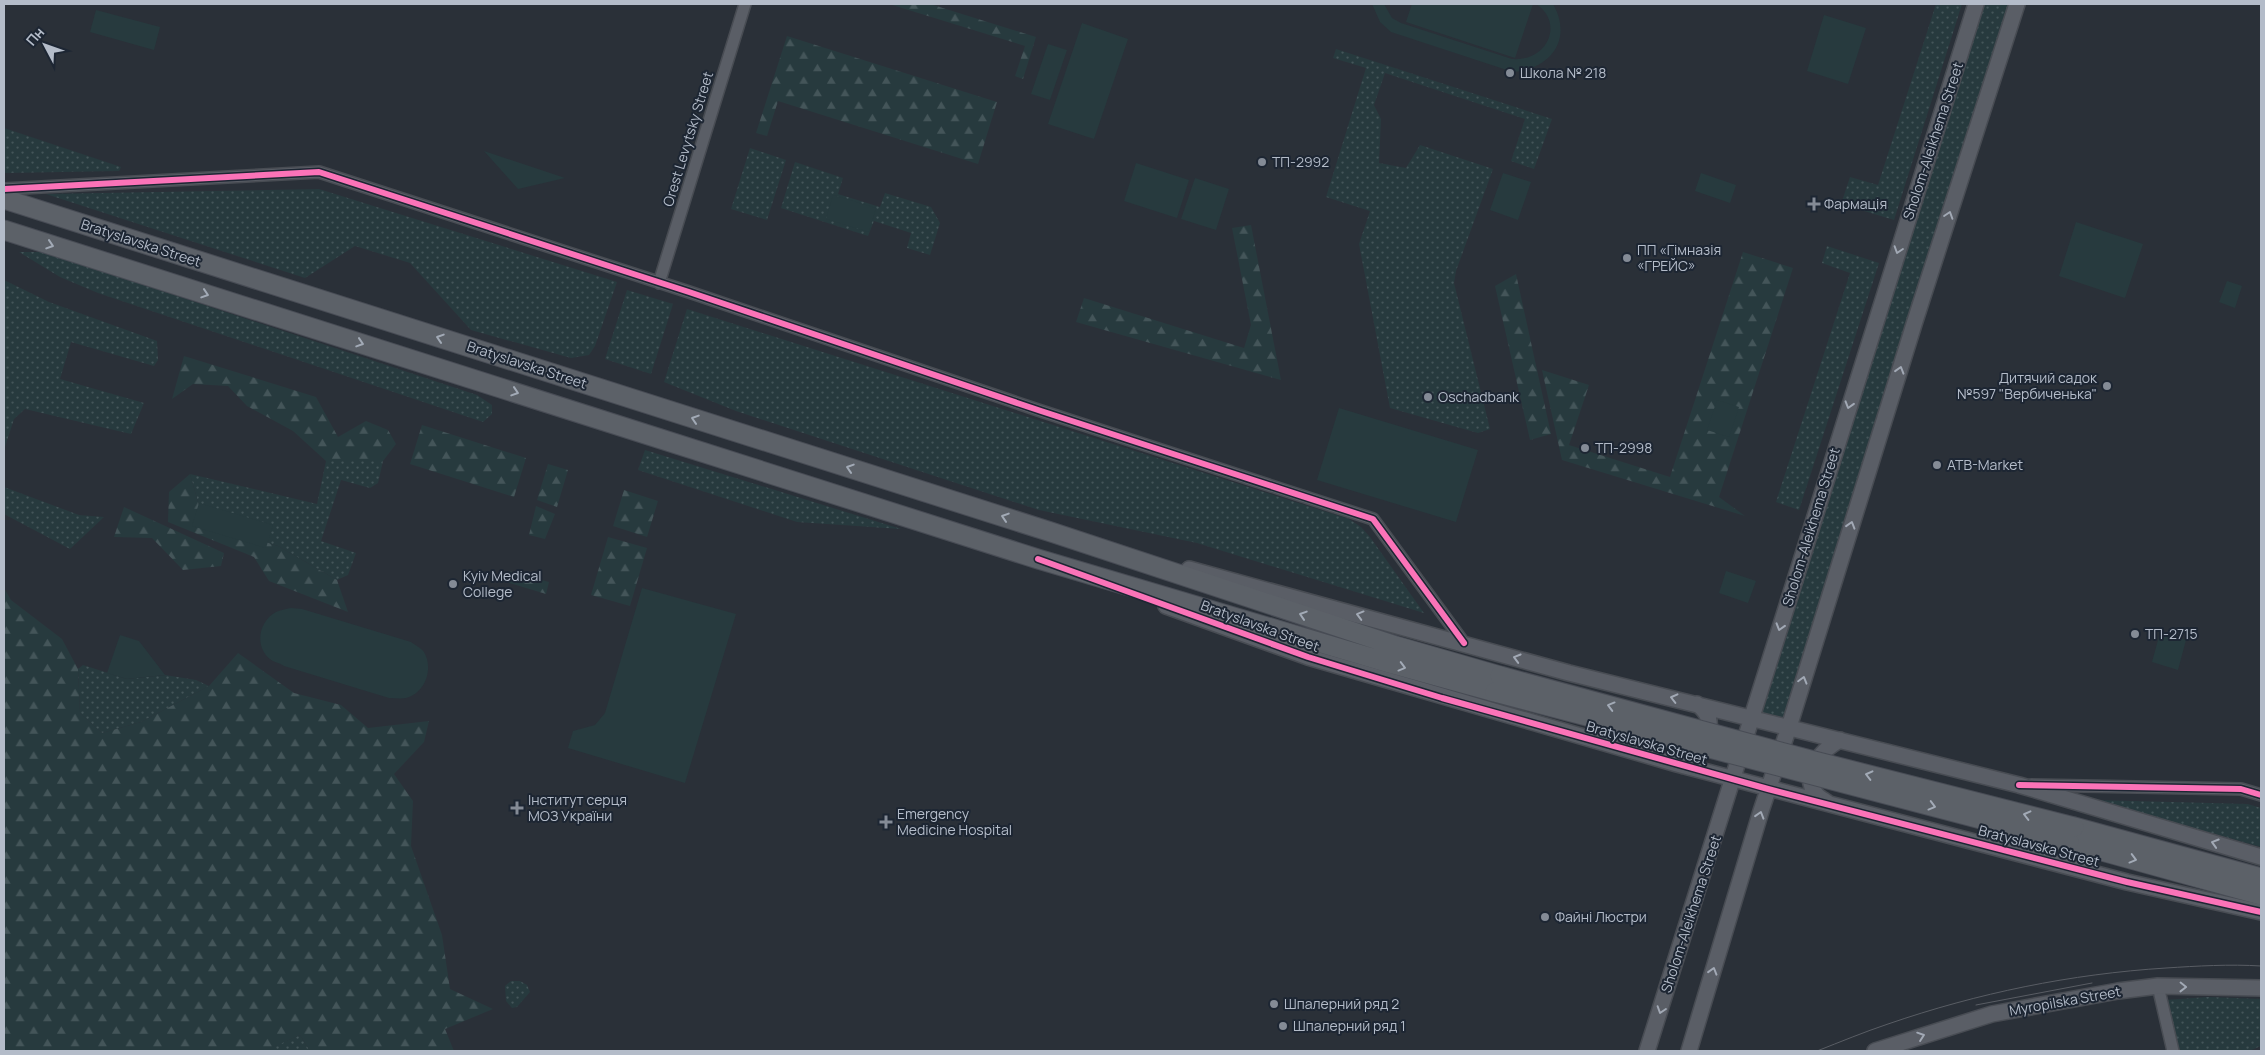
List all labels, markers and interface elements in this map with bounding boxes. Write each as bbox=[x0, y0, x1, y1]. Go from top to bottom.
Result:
north arrow bbox=[20, 20, 70, 70]
text: Пн bbox=[21, 23, 48, 49]
street label: Sholom-Aleikhema Street bbox=[1898, 59, 1967, 222]
place label: Школа № 218 bbox=[1520, 63, 1606, 82]
marker: Школа № 218 bbox=[1504, 67, 1516, 79]
street label: Orest Levytsky Street bbox=[658, 69, 717, 209]
place label: ТП-2992 bbox=[1272, 152, 1329, 171]
marker: ТП-2992 bbox=[1256, 156, 1268, 168]
place label: Фармація bbox=[1824, 194, 1887, 213]
marker: Фармація bbox=[1808, 198, 1820, 210]
one-way arrow bbox=[1943, 212, 1953, 220]
street label: Bratyslavska Street bbox=[79, 214, 204, 271]
one-way arrow bbox=[45, 239, 54, 249]
place label: ПП «Гімназія «ГРЕЙС» bbox=[1637, 240, 1721, 275]
one-way arrow bbox=[1894, 246, 1904, 254]
marker: ПП «Гімназія «ГРЕЙС» bbox=[1621, 252, 1633, 264]
one-way arrow bbox=[200, 288, 209, 298]
one-way arrow bbox=[436, 333, 445, 343]
street label: Bratyslavska Street bbox=[465, 336, 590, 393]
one-way arrow bbox=[355, 337, 363, 347]
one-way arrow bbox=[1894, 366, 1904, 375]
place label: Дитячий садок №597 "Вербиченька" bbox=[1957, 368, 2098, 403]
marker: Дитячий садок №597 "Вербиченька" bbox=[2101, 380, 2113, 392]
one-way arrow bbox=[510, 387, 518, 397]
place label: Oschadbank bbox=[1438, 387, 1520, 406]
marker: Oschadbank bbox=[1422, 391, 1434, 403]
one-way arrow bbox=[1845, 401, 1855, 409]
one-way arrow bbox=[691, 414, 700, 424]
place label: ТП-2998 bbox=[1595, 438, 1652, 457]
marker: ТП-2998 bbox=[1579, 442, 1591, 454]
street label: Sholom-Aleikhema Street bbox=[1777, 445, 1844, 608]
place label: ATB-Market bbox=[1947, 455, 2023, 474]
marker: ATB-Market bbox=[1931, 459, 1943, 471]
one-way arrow bbox=[846, 463, 854, 473]
one-way arrow bbox=[1001, 513, 1009, 523]
one-way arrow bbox=[1845, 522, 1855, 530]
place label: Kyiv Medical College bbox=[463, 566, 542, 601]
marker: Kyiv Medical College bbox=[447, 578, 459, 590]
street label: Bratyslavska Street bbox=[1198, 595, 1322, 656]
one-way arrow bbox=[1355, 610, 1364, 621]
one-way arrow bbox=[1300, 611, 1308, 621]
one-way arrow bbox=[1775, 623, 1785, 631]
place label: ТП-2715 bbox=[2145, 624, 2197, 643]
marker: ТП-2715 bbox=[2129, 628, 2141, 640]
one-way arrow bbox=[1513, 653, 1521, 663]
one-way arrow bbox=[1398, 661, 1407, 672]
one-way arrow bbox=[1797, 676, 1808, 685]
one-way arrow bbox=[1670, 693, 1679, 704]
one-way arrow bbox=[1607, 701, 1615, 711]
street label: Bratyslavska Street bbox=[1585, 716, 1710, 769]
one-way arrow bbox=[1865, 770, 1874, 781]
place label: Інститут серця МОЗ України bbox=[528, 790, 627, 825]
marker: Інститут серця МОЗ України bbox=[510, 801, 524, 815]
one-way arrow bbox=[1927, 801, 1935, 811]
place label: Emergency Medicine Hospital bbox=[897, 804, 1012, 839]
one-way arrow bbox=[2022, 810, 2031, 821]
one-way arrow bbox=[1754, 812, 1764, 820]
marker: Emergency Medicine Hospital bbox=[879, 815, 893, 829]
street label: Bratyslavska Street bbox=[1976, 820, 2102, 871]
street label: Sholom-Aleikhema Street bbox=[1656, 832, 1725, 995]
one-way arrow bbox=[2211, 839, 2219, 849]
one-way arrow bbox=[2128, 854, 2136, 864]
place label: Файні Люстри bbox=[1555, 907, 1647, 926]
marker: Файні Люстри bbox=[1539, 911, 1551, 923]
one-way arrow bbox=[1708, 967, 1718, 976]
street label: Myropilska Street bbox=[2008, 981, 2123, 1020]
one-way arrow bbox=[2180, 982, 2187, 992]
place label: Шпалерний ряд 2 bbox=[1284, 994, 1399, 1013]
marker: Шпалерний ряд 2 bbox=[1268, 998, 1280, 1010]
one-way arrow bbox=[1656, 1005, 1666, 1013]
place label: Шпалерний ряд 1 bbox=[1293, 1016, 1406, 1035]
marker: Шпалерний ряд 1 bbox=[1277, 1020, 1289, 1032]
one-way arrow bbox=[1917, 1031, 1925, 1041]

